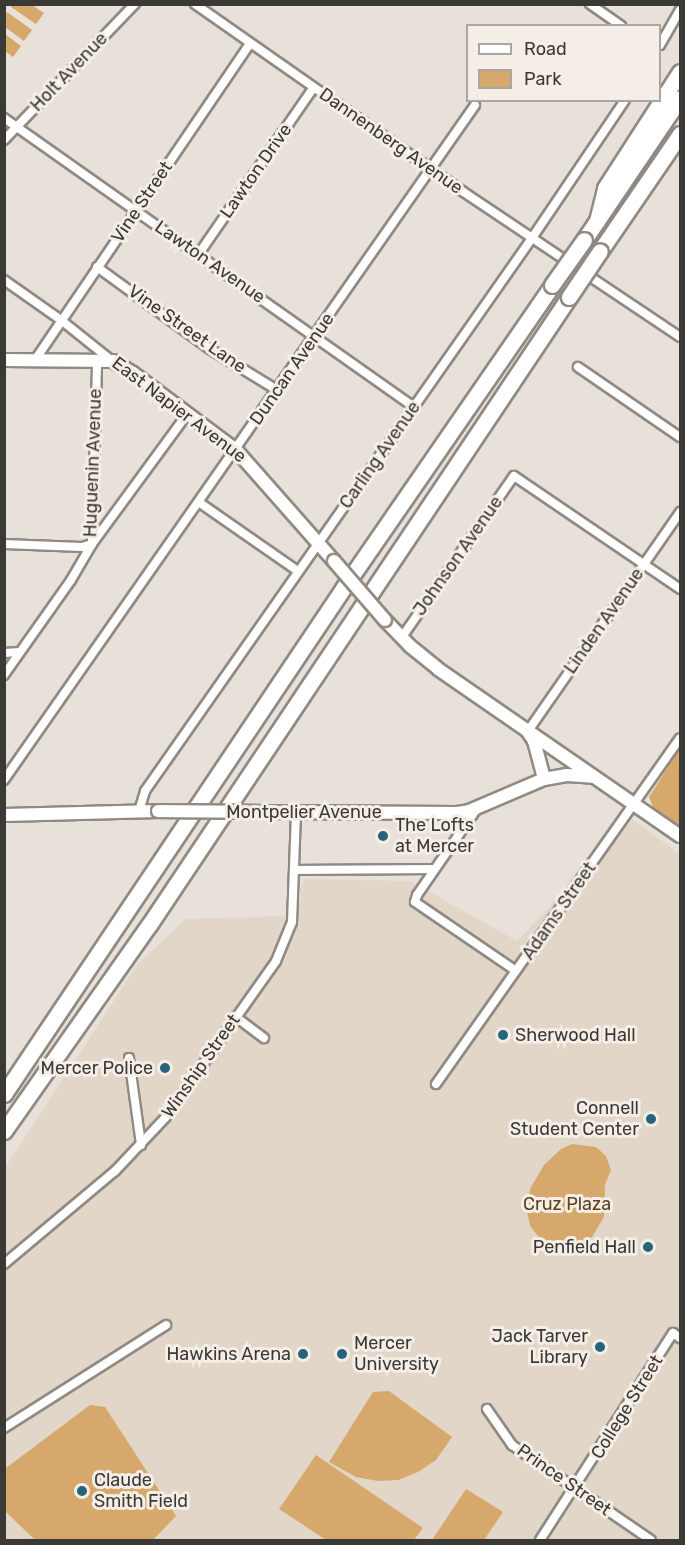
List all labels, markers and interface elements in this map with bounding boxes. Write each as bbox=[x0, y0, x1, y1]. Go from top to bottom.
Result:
legend bbox=[466, 24, 661, 102]
street label: Holt Avenue bbox=[26, 28, 112, 116]
text: Road bbox=[524, 38, 567, 60]
text: Park bbox=[524, 68, 561, 90]
street label: Dannenberg Avenue bbox=[315, 83, 467, 199]
street label: Lawton Drive bbox=[215, 120, 297, 222]
street label: Vine Street bbox=[107, 157, 177, 247]
street label: Lawton Avenue bbox=[150, 216, 270, 308]
street label: Vine Street Lane bbox=[124, 280, 250, 378]
street label: Duncan Avenue bbox=[245, 309, 339, 429]
street label: East Napier Avenue bbox=[107, 352, 251, 468]
street label: Huguenin Avenue bbox=[80, 388, 106, 538]
street label: Carling Avenue bbox=[335, 397, 425, 513]
street label: Johnson Avenue bbox=[409, 492, 507, 620]
street label: Linden Avenue bbox=[559, 564, 649, 678]
street label: Montpelier Avenue bbox=[226, 801, 382, 823]
place label: The Lofts at Mercer bbox=[395, 815, 474, 858]
marker: The Lofts at Mercer bbox=[376, 829, 390, 843]
street label: Adams Street bbox=[517, 858, 601, 964]
street label: Winship Street bbox=[157, 1010, 245, 1122]
place label: Sherwood Hall bbox=[515, 1024, 636, 1046]
marker: Sherwood Hall bbox=[496, 1028, 510, 1042]
place label: Mercer Police bbox=[40, 1057, 153, 1079]
marker: Mercer Police bbox=[158, 1061, 172, 1075]
place label: Connell Student Center bbox=[510, 1098, 639, 1140]
marker: Connell Student Center bbox=[644, 1112, 658, 1126]
park label: Cruz Plaza bbox=[523, 1193, 611, 1215]
place label: Penfield Hall bbox=[533, 1236, 636, 1258]
marker: Penfield Hall bbox=[641, 1240, 655, 1254]
place label: Jack Tarver Library bbox=[491, 1326, 588, 1368]
place label: Mercer University bbox=[354, 1333, 439, 1376]
marker: Jack Tarver Library bbox=[593, 1340, 607, 1354]
place label: Hawkins Arena bbox=[166, 1343, 291, 1365]
marker: Hawkins Arena bbox=[296, 1347, 310, 1361]
marker: Mercer University bbox=[335, 1347, 349, 1361]
street label: College Street bbox=[586, 1351, 668, 1463]
street label: Prince Street bbox=[513, 1440, 615, 1520]
place label: Claude Smith Field bbox=[94, 1470, 188, 1512]
marker: Claude Smith Field bbox=[75, 1484, 89, 1498]

